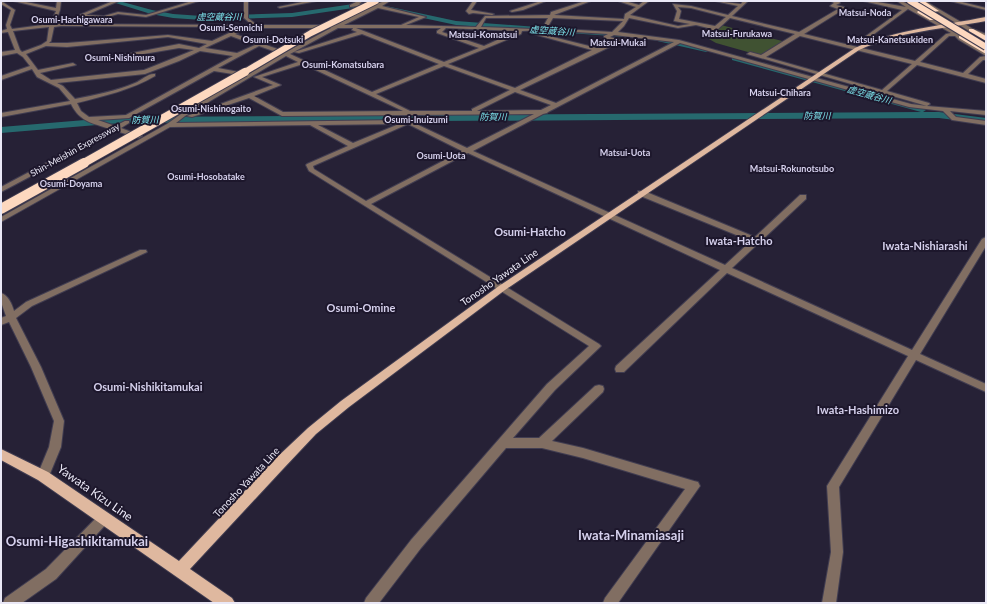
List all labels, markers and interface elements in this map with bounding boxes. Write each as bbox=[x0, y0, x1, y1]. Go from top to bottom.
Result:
district label: Matsui-Noda bbox=[839, 7, 892, 18]
water label: 虚空蔵谷川 bbox=[196, 11, 242, 22]
district label: Osumi-Hachigawara bbox=[31, 14, 113, 25]
district label: Osumi-Sennichi bbox=[199, 22, 263, 33]
water label: 虚空蔵谷川 bbox=[529, 23, 576, 38]
district label: Matsui-Furukawa bbox=[702, 28, 773, 39]
district label: Matsui-Komatsui bbox=[449, 29, 517, 40]
district label: Osumi-Dotsuki bbox=[243, 34, 303, 45]
district label: Matsui-Kanetsukiden bbox=[847, 34, 933, 45]
district label: Matsui-Mukai bbox=[590, 37, 646, 48]
district label: Osumi-Nishimura bbox=[85, 52, 156, 63]
district label: Osumi-Komatsubara bbox=[302, 59, 385, 70]
water label: 虚空蔵谷川 bbox=[846, 83, 893, 106]
district label: Matsui-Chihara bbox=[749, 87, 811, 98]
district label: Osumi-Nishinogaito bbox=[171, 103, 251, 114]
water label: 防賀川 bbox=[803, 110, 831, 121]
water label: 防賀川 bbox=[479, 111, 507, 122]
water label: 防賀川 bbox=[131, 114, 160, 125]
district label: Osumi-Inuizumi bbox=[384, 114, 448, 125]
street label: Shin-Meishin Expressway bbox=[28, 120, 122, 179]
district label: Matsui-Uota bbox=[600, 147, 651, 158]
district label: Osumi-Uota bbox=[417, 150, 466, 161]
district label: Matsui-Rokunotsubo bbox=[750, 163, 834, 174]
district label: Osumi-Hosobatake bbox=[167, 171, 245, 182]
district label: Osumi-Doyama bbox=[40, 178, 103, 189]
district label: Osumi-Hatcho bbox=[494, 225, 566, 238]
district label: Iwata-Hatcho bbox=[706, 234, 772, 247]
district label: Iwata-Nishiarashi bbox=[882, 239, 968, 252]
street label: Tonosho Yawata Line bbox=[458, 246, 540, 308]
district label: Osumi-Omine bbox=[327, 301, 396, 314]
district label: Osumi-Nishikitamukai bbox=[93, 380, 203, 393]
district label: Iwata-Hashimizo bbox=[817, 403, 899, 416]
street label: Tonosho Yawata Line bbox=[210, 444, 282, 520]
street label: Yawata Kizu Line bbox=[55, 461, 136, 524]
district label: Iwata-Minamiasaji bbox=[578, 527, 684, 543]
district label: Osumi-Higashikitamukai bbox=[6, 533, 148, 549]

